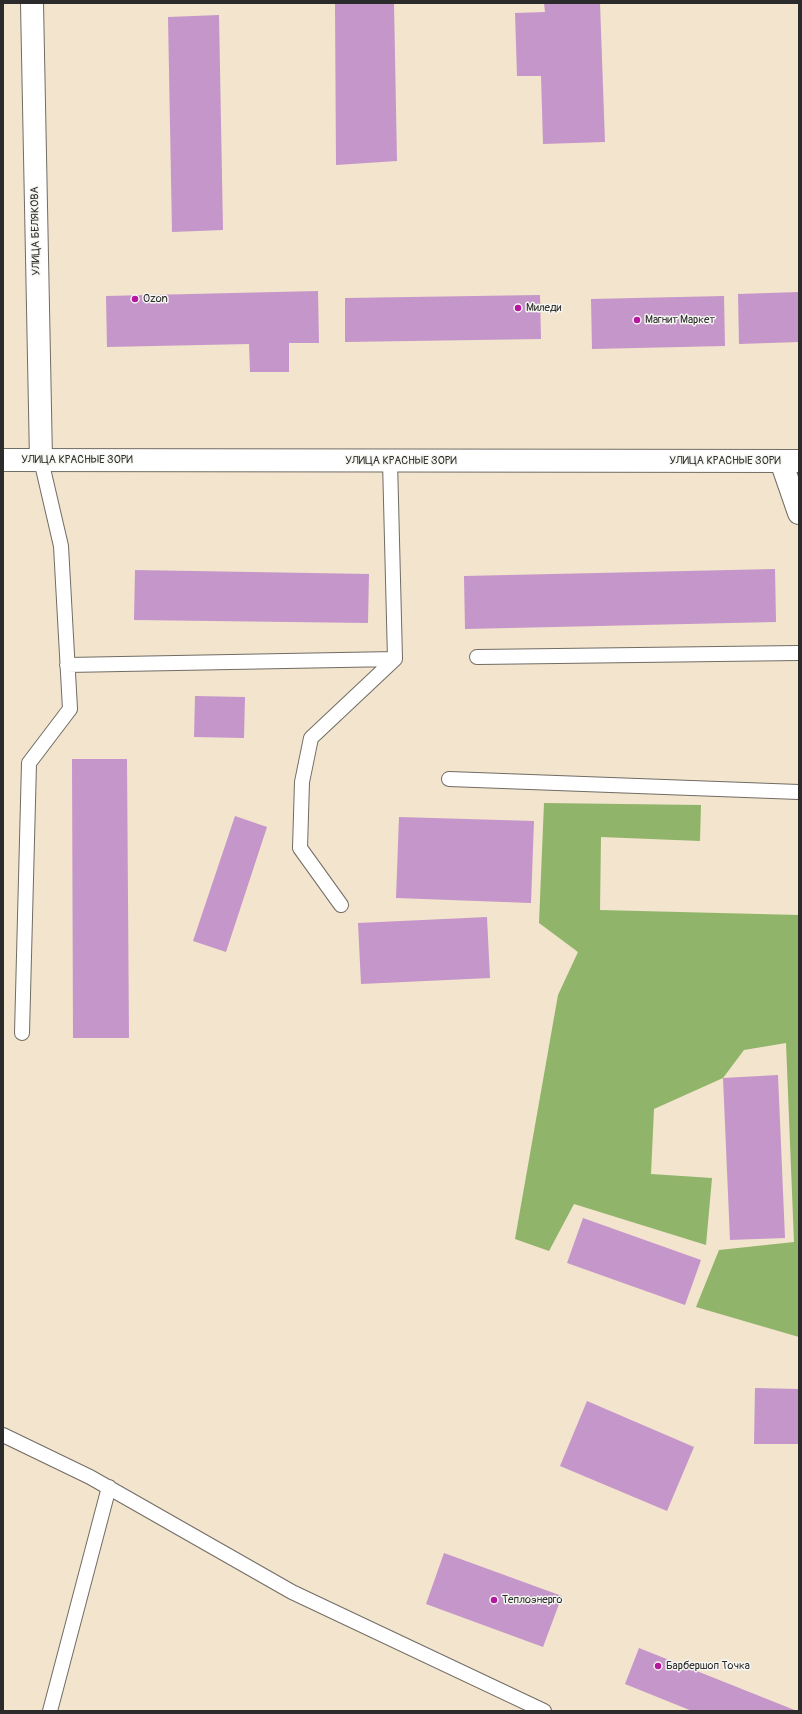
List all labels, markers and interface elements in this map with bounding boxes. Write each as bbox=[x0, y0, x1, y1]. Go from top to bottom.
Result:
street label: УЛИЦА БЕЛЯКОВА bbox=[29, 186, 43, 276]
place label: Ozon bbox=[143, 292, 168, 306]
marker: Ozon bbox=[130, 294, 140, 304]
place label: Миледи bbox=[526, 301, 562, 315]
marker: Миледи bbox=[513, 303, 523, 313]
place label: Магнит Маркет bbox=[645, 313, 715, 327]
marker: Магнит Маркет bbox=[632, 315, 642, 325]
street label: УЛИЦА КРАСНЫЕ ЗОРИ bbox=[21, 453, 133, 467]
street label: УЛИЦА КРАСНЫЕ ЗОРИ bbox=[345, 454, 457, 468]
street label: УЛИЦА КРАСНЫЕ ЗОРИ bbox=[669, 454, 781, 468]
place label: Теплоэнерго bbox=[502, 1593, 562, 1607]
marker: Теплоэнерго bbox=[489, 1595, 499, 1605]
place label: Барбершоп Точка bbox=[666, 1659, 750, 1673]
marker: Барбершоп Точка bbox=[653, 1661, 663, 1671]

